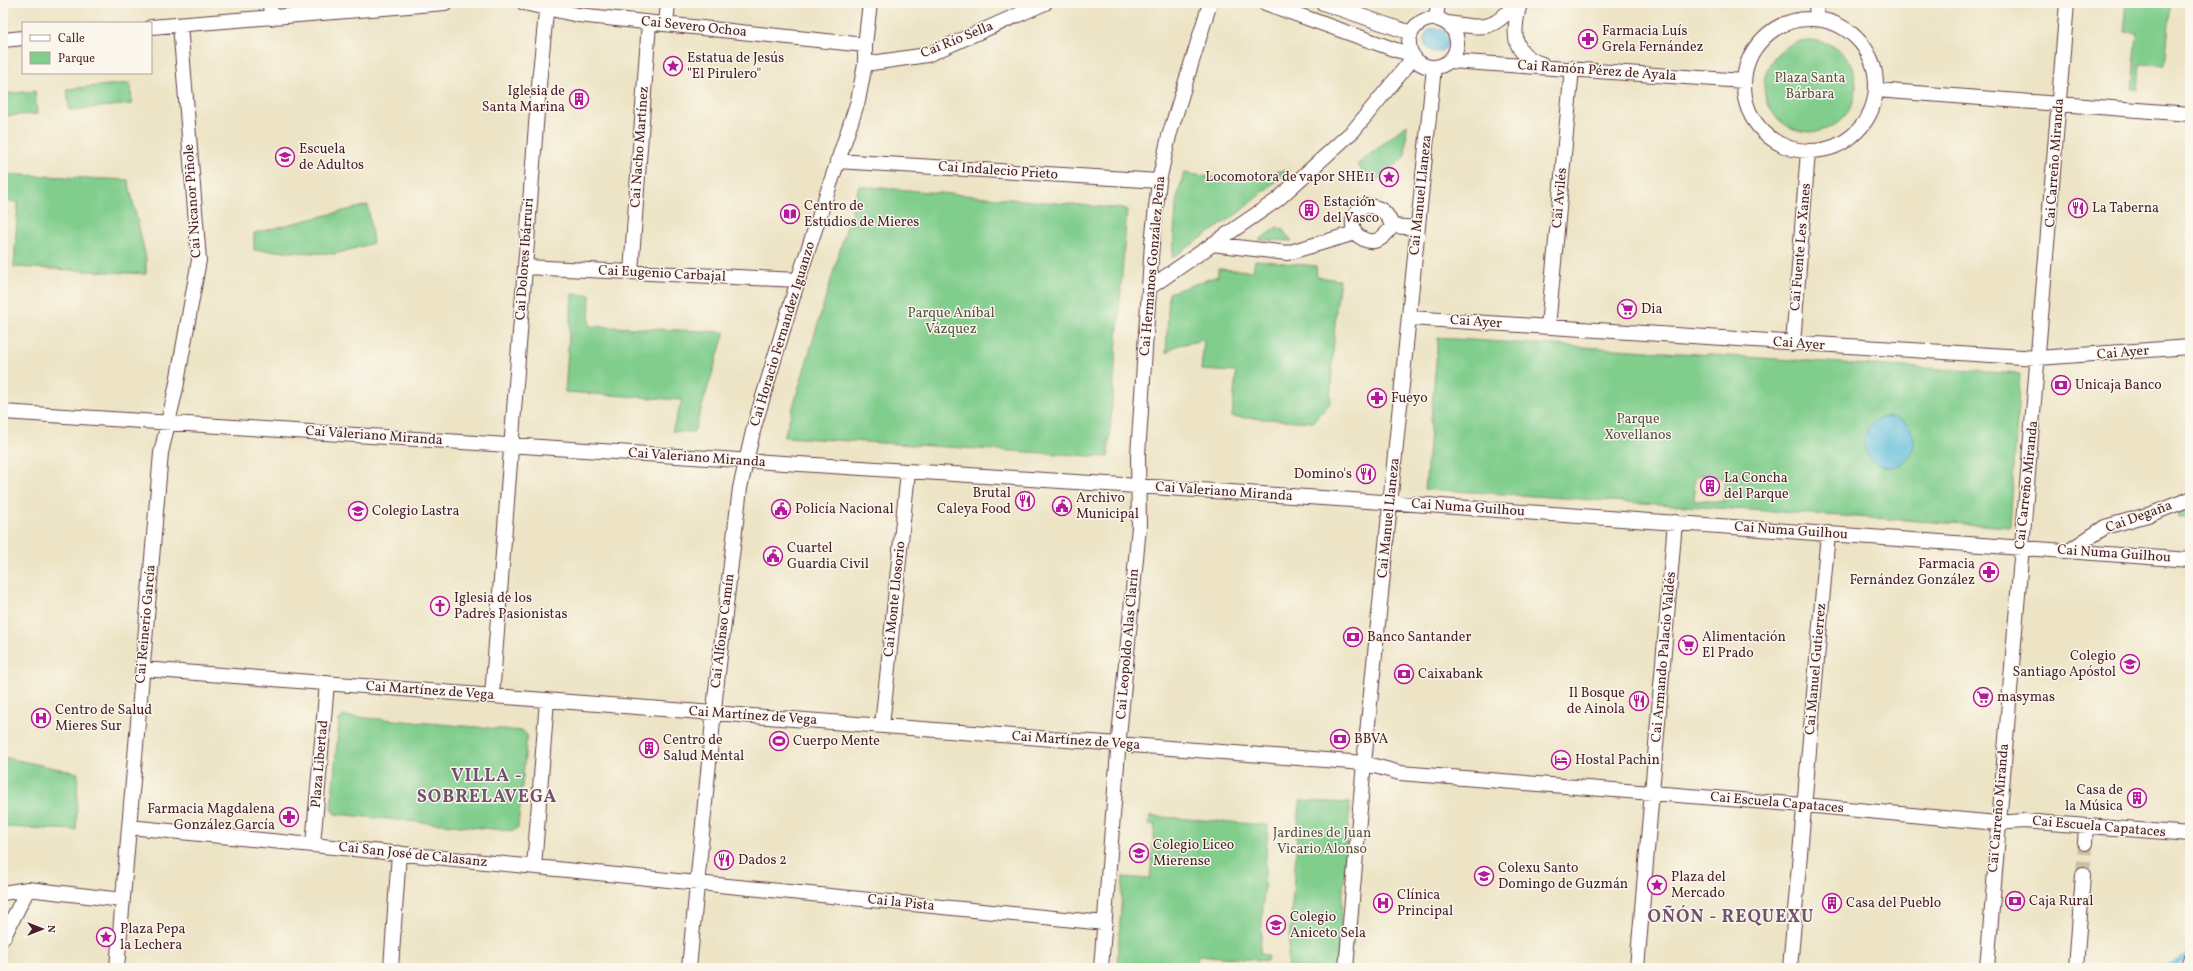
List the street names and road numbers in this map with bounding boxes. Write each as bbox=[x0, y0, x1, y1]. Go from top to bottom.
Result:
street label: Cai Severo Ochoa bbox=[640, 12, 748, 42]
street label: Cai Río Sella bbox=[918, 17, 996, 63]
street label: Cai Ramón Pérez de Ayala bbox=[1517, 56, 1677, 86]
street label: Cai Nacho Martínez bbox=[626, 85, 654, 209]
street label: Cai Carreño Miranda bbox=[2041, 98, 2069, 228]
street label: Cai Manuel Llaneza bbox=[1405, 134, 1437, 256]
street label: Cai Nicanor Piñole bbox=[180, 143, 206, 259]
street label: Cai Indalecio Prieto bbox=[938, 157, 1058, 185]
street label: Cai Avilés bbox=[1548, 167, 1572, 229]
street label: Cai Hermanos González Peña bbox=[1136, 175, 1170, 357]
street label: Cai Fuente Les Xanes bbox=[1786, 182, 1816, 312]
street label: Cai Dolores Ibárruri bbox=[511, 197, 539, 321]
street label: Cai Horacio Fernandez Iguanzo bbox=[746, 239, 820, 429]
street label: Cai Eugenio Carbajal bbox=[598, 261, 726, 287]
street label: Cai Ayer bbox=[1449, 311, 1503, 333]
street label: Cai Ayer bbox=[1772, 333, 1826, 355]
street label: Cai Ayer bbox=[2096, 341, 2150, 365]
street label: Cai Carreño Miranda bbox=[2011, 420, 2043, 550]
street label: Cai Valeriano Miranda bbox=[305, 422, 443, 450]
street label: Cai Valeriano Miranda bbox=[628, 444, 766, 472]
street label: Cai Manuel Llaneza bbox=[1373, 457, 1405, 579]
street label: Cai Valeriano Miranda bbox=[1155, 478, 1293, 506]
street label: Cai Numa Guilhou bbox=[1411, 495, 1526, 521]
street label: Cai Degaña bbox=[2103, 496, 2175, 538]
street label: Cai Numa Guilhou bbox=[1734, 518, 1849, 544]
street label: Cai Monte Llosorio bbox=[879, 540, 911, 658]
street label: Cai Numa Guilhou bbox=[2057, 541, 2172, 567]
street label: Cai Reinerio García bbox=[131, 564, 161, 684]
street label: Cai Leopoldo Alas Clarín bbox=[1112, 568, 1144, 720]
street label: Cai Armando Palacio Valdés bbox=[1647, 571, 1681, 743]
street label: Cai Alfonso Camín bbox=[707, 573, 739, 689]
street label: Cai Manuel Gutierrez bbox=[1801, 602, 1831, 736]
street label: Cai Martínez de Vega bbox=[365, 677, 495, 705]
street label: Cai Martínez de Vega bbox=[688, 702, 818, 730]
street label: Plaza Libertad bbox=[307, 719, 333, 809]
street label: Cai Martínez de Vega bbox=[1011, 727, 1141, 755]
street label: Cai Carreño Miranda bbox=[1984, 743, 2014, 873]
street label: Cai Escuela Capataces bbox=[1709, 788, 1845, 818]
street label: Cai Escuela Capataces bbox=[2031, 812, 2167, 842]
street label: Cai San José de Calasanz bbox=[338, 838, 488, 872]
street label: Cai la Pista bbox=[867, 890, 935, 916]

